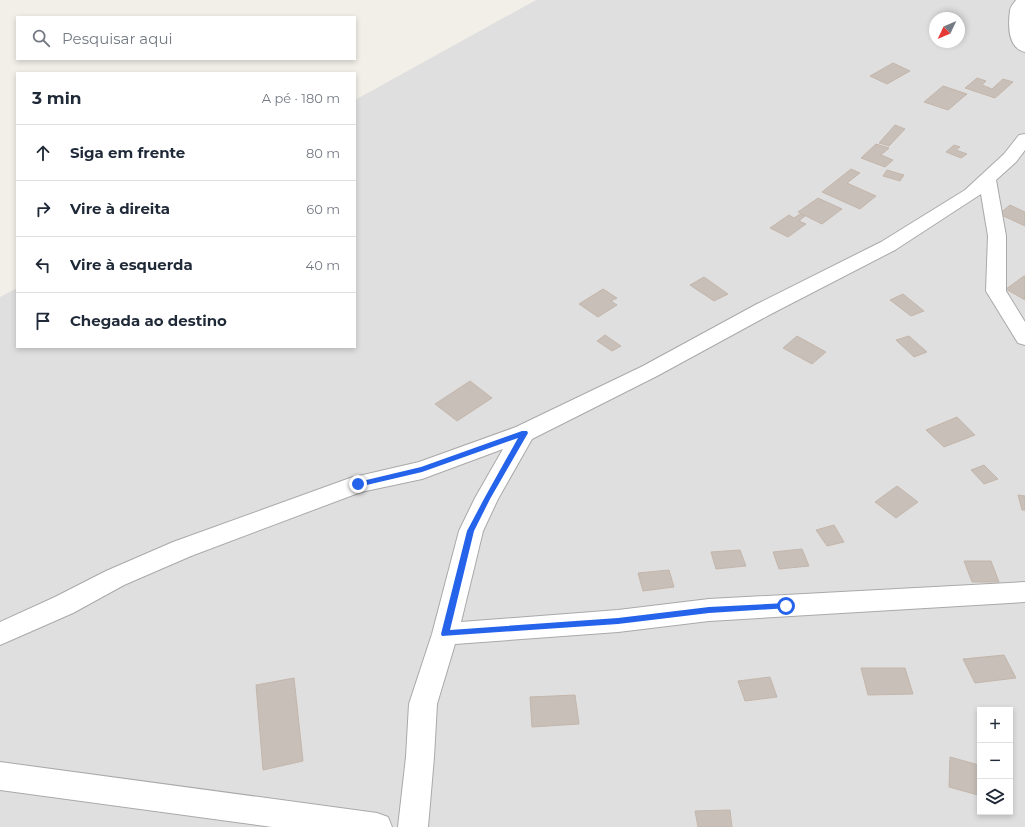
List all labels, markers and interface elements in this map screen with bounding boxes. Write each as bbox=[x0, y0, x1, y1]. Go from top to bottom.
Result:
north arrow bbox=[929, 12, 965, 48]
search box bbox=[16, 16, 356, 60]
icon: search bbox=[30, 27, 52, 49]
text: Pesquisar aqui bbox=[62, 29, 173, 48]
text: 3 min bbox=[32, 88, 82, 108]
text: A pé · 180 m bbox=[262, 90, 340, 106]
icon: ahead bbox=[32, 142, 54, 164]
text: Siga em frente bbox=[70, 143, 185, 162]
text: 80 m bbox=[306, 145, 340, 161]
icon: right bbox=[32, 198, 54, 220]
text: Vire à direita bbox=[70, 199, 170, 218]
text: 60 m bbox=[306, 201, 340, 217]
icon: left bbox=[32, 254, 54, 276]
text: Vire à esquerda bbox=[70, 255, 193, 274]
text: 40 m bbox=[306, 257, 340, 273]
icon: arrive bbox=[32, 310, 54, 332]
text: Chegada ao destino bbox=[70, 311, 227, 330]
route end bbox=[349, 475, 367, 493]
route start bbox=[777, 597, 795, 615]
map controls bbox=[977, 707, 1013, 815]
button: + bbox=[977, 707, 1013, 743]
button: − bbox=[977, 743, 1013, 779]
button: layers bbox=[977, 779, 1013, 815]

